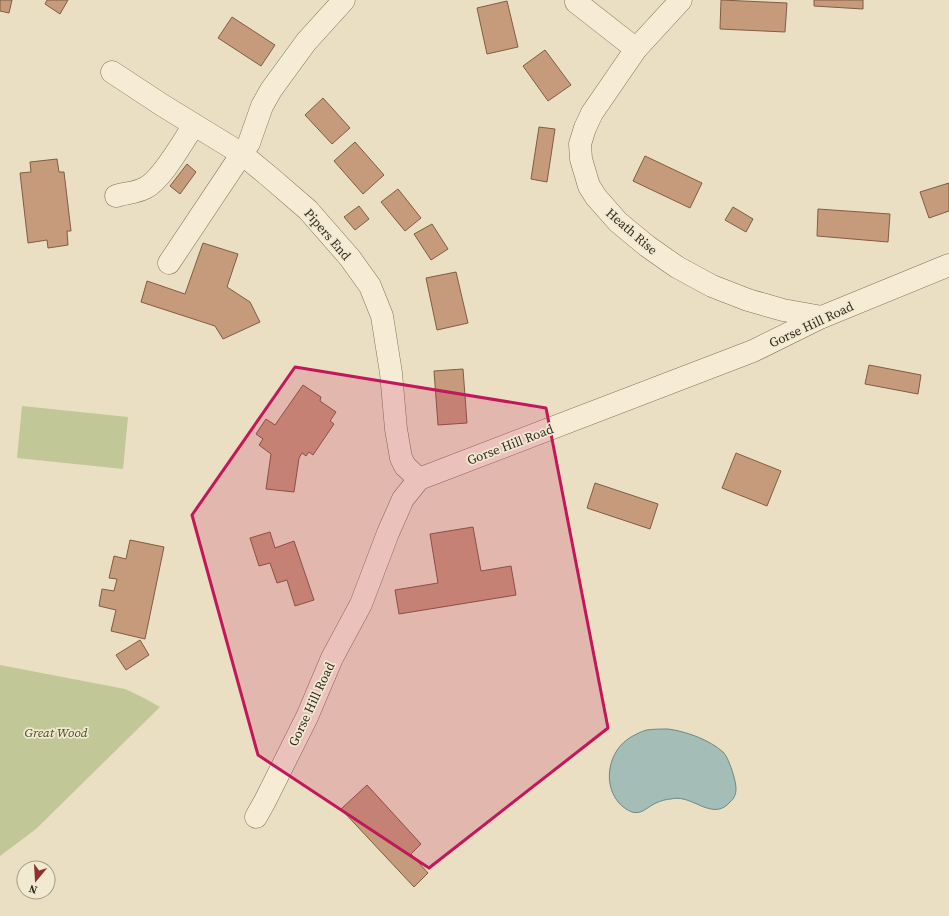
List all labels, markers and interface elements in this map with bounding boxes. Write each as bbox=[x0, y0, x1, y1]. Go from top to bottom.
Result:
street label: Heath Rise bbox=[602, 204, 661, 259]
street label: Pipers End bbox=[301, 205, 355, 264]
street label: Gorse Hill Road bbox=[766, 297, 857, 351]
street label: Gorse Hill Road bbox=[465, 420, 556, 469]
street label: Gorse Hill Road bbox=[285, 659, 339, 749]
park label: Great Wood bbox=[24, 724, 88, 741]
north arrow bbox=[16, 860, 56, 900]
text: N bbox=[27, 881, 39, 897]

